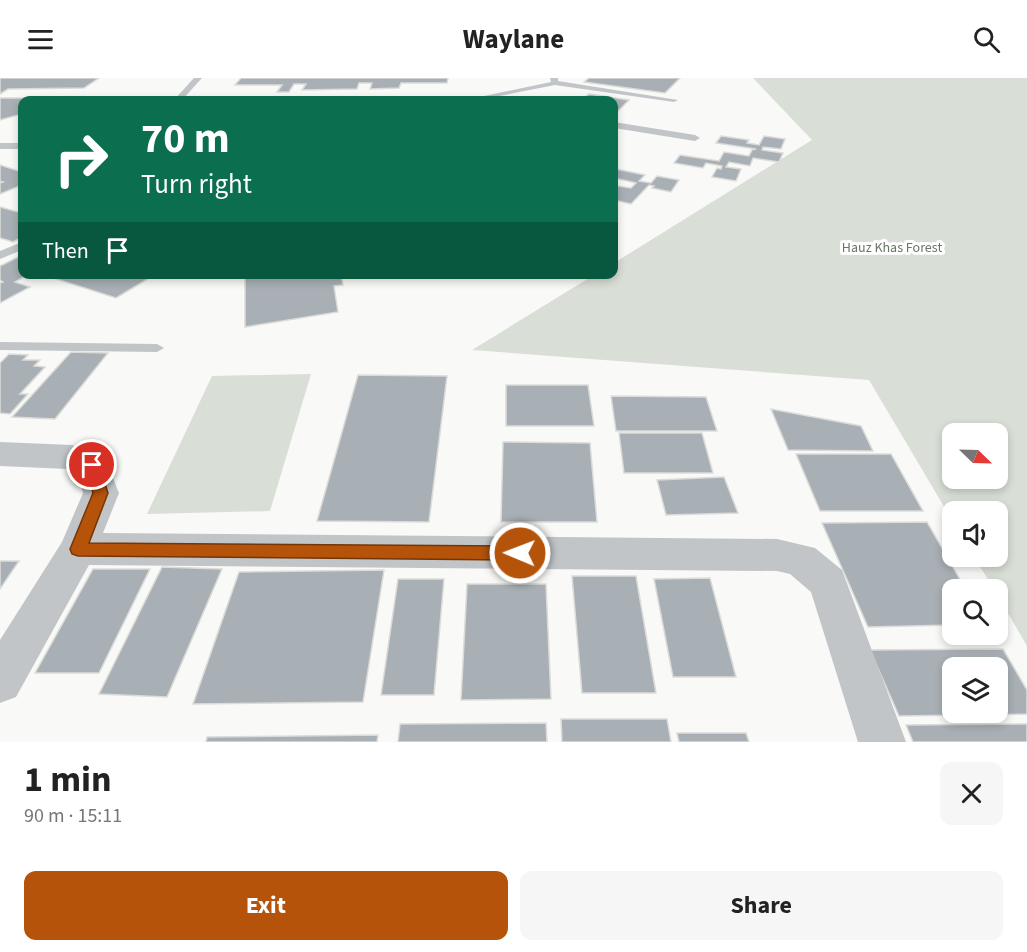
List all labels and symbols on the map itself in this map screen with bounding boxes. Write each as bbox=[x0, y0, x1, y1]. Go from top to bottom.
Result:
park label: Hauz Khas Forest bbox=[842, 238, 942, 258]
north arrow bbox=[942, 423, 1008, 489]
pin bbox=[66, 439, 117, 490]
position arrow bbox=[488, 521, 552, 585]

